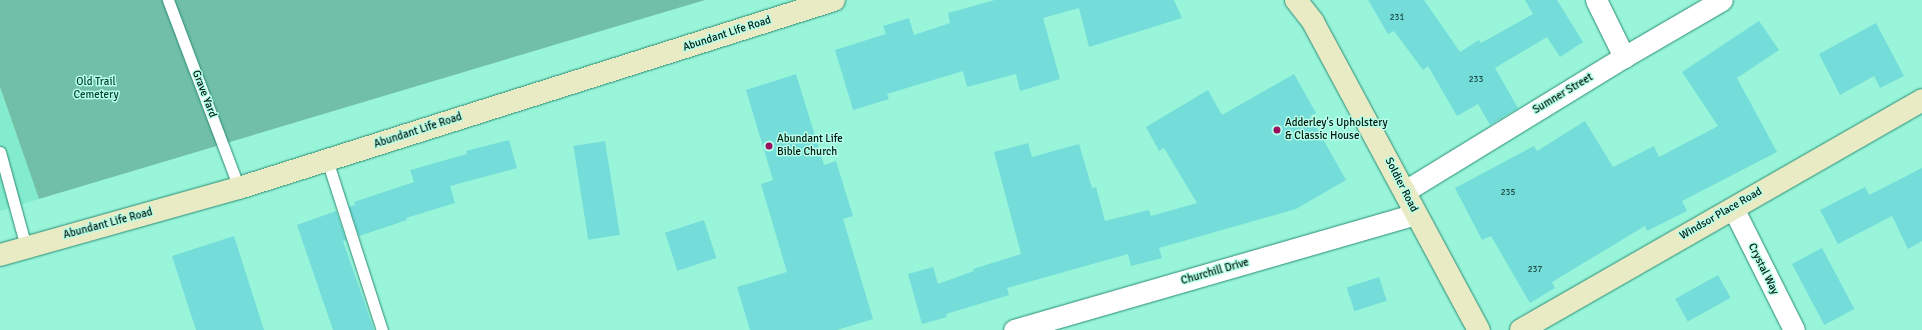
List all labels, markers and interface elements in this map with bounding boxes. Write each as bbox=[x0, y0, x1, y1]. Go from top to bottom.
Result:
house number: 231 bbox=[1390, 13, 1404, 23]
street label: Abundant Life Road bbox=[681, 14, 773, 54]
street label: Grave Yard bbox=[189, 68, 219, 120]
street label: Sumner Street bbox=[1531, 71, 1595, 117]
house number: 233 bbox=[1469, 75, 1483, 85]
park label: Old Trail Cemetery bbox=[73, 76, 119, 102]
street label: Abundant Life Road bbox=[372, 111, 464, 151]
place label: Adderley's Upholstery & Classic House bbox=[1285, 117, 1388, 143]
marker: Adderley's Upholstery & Classic House bbox=[1272, 125, 1282, 135]
place label: Abundant Life Bible Church bbox=[777, 133, 843, 159]
marker: Abundant Life Bible Church bbox=[764, 141, 774, 151]
street label: Soldier Road bbox=[1382, 156, 1420, 214]
street label: Windsor Place Road bbox=[1678, 185, 1764, 243]
house number: 235 bbox=[1501, 188, 1515, 198]
street label: Abundant Life Road bbox=[62, 206, 154, 242]
street label: Crystal Way bbox=[1745, 241, 1781, 297]
street label: Churchill Drive bbox=[1180, 256, 1250, 288]
house number: 237 bbox=[1528, 265, 1542, 275]

